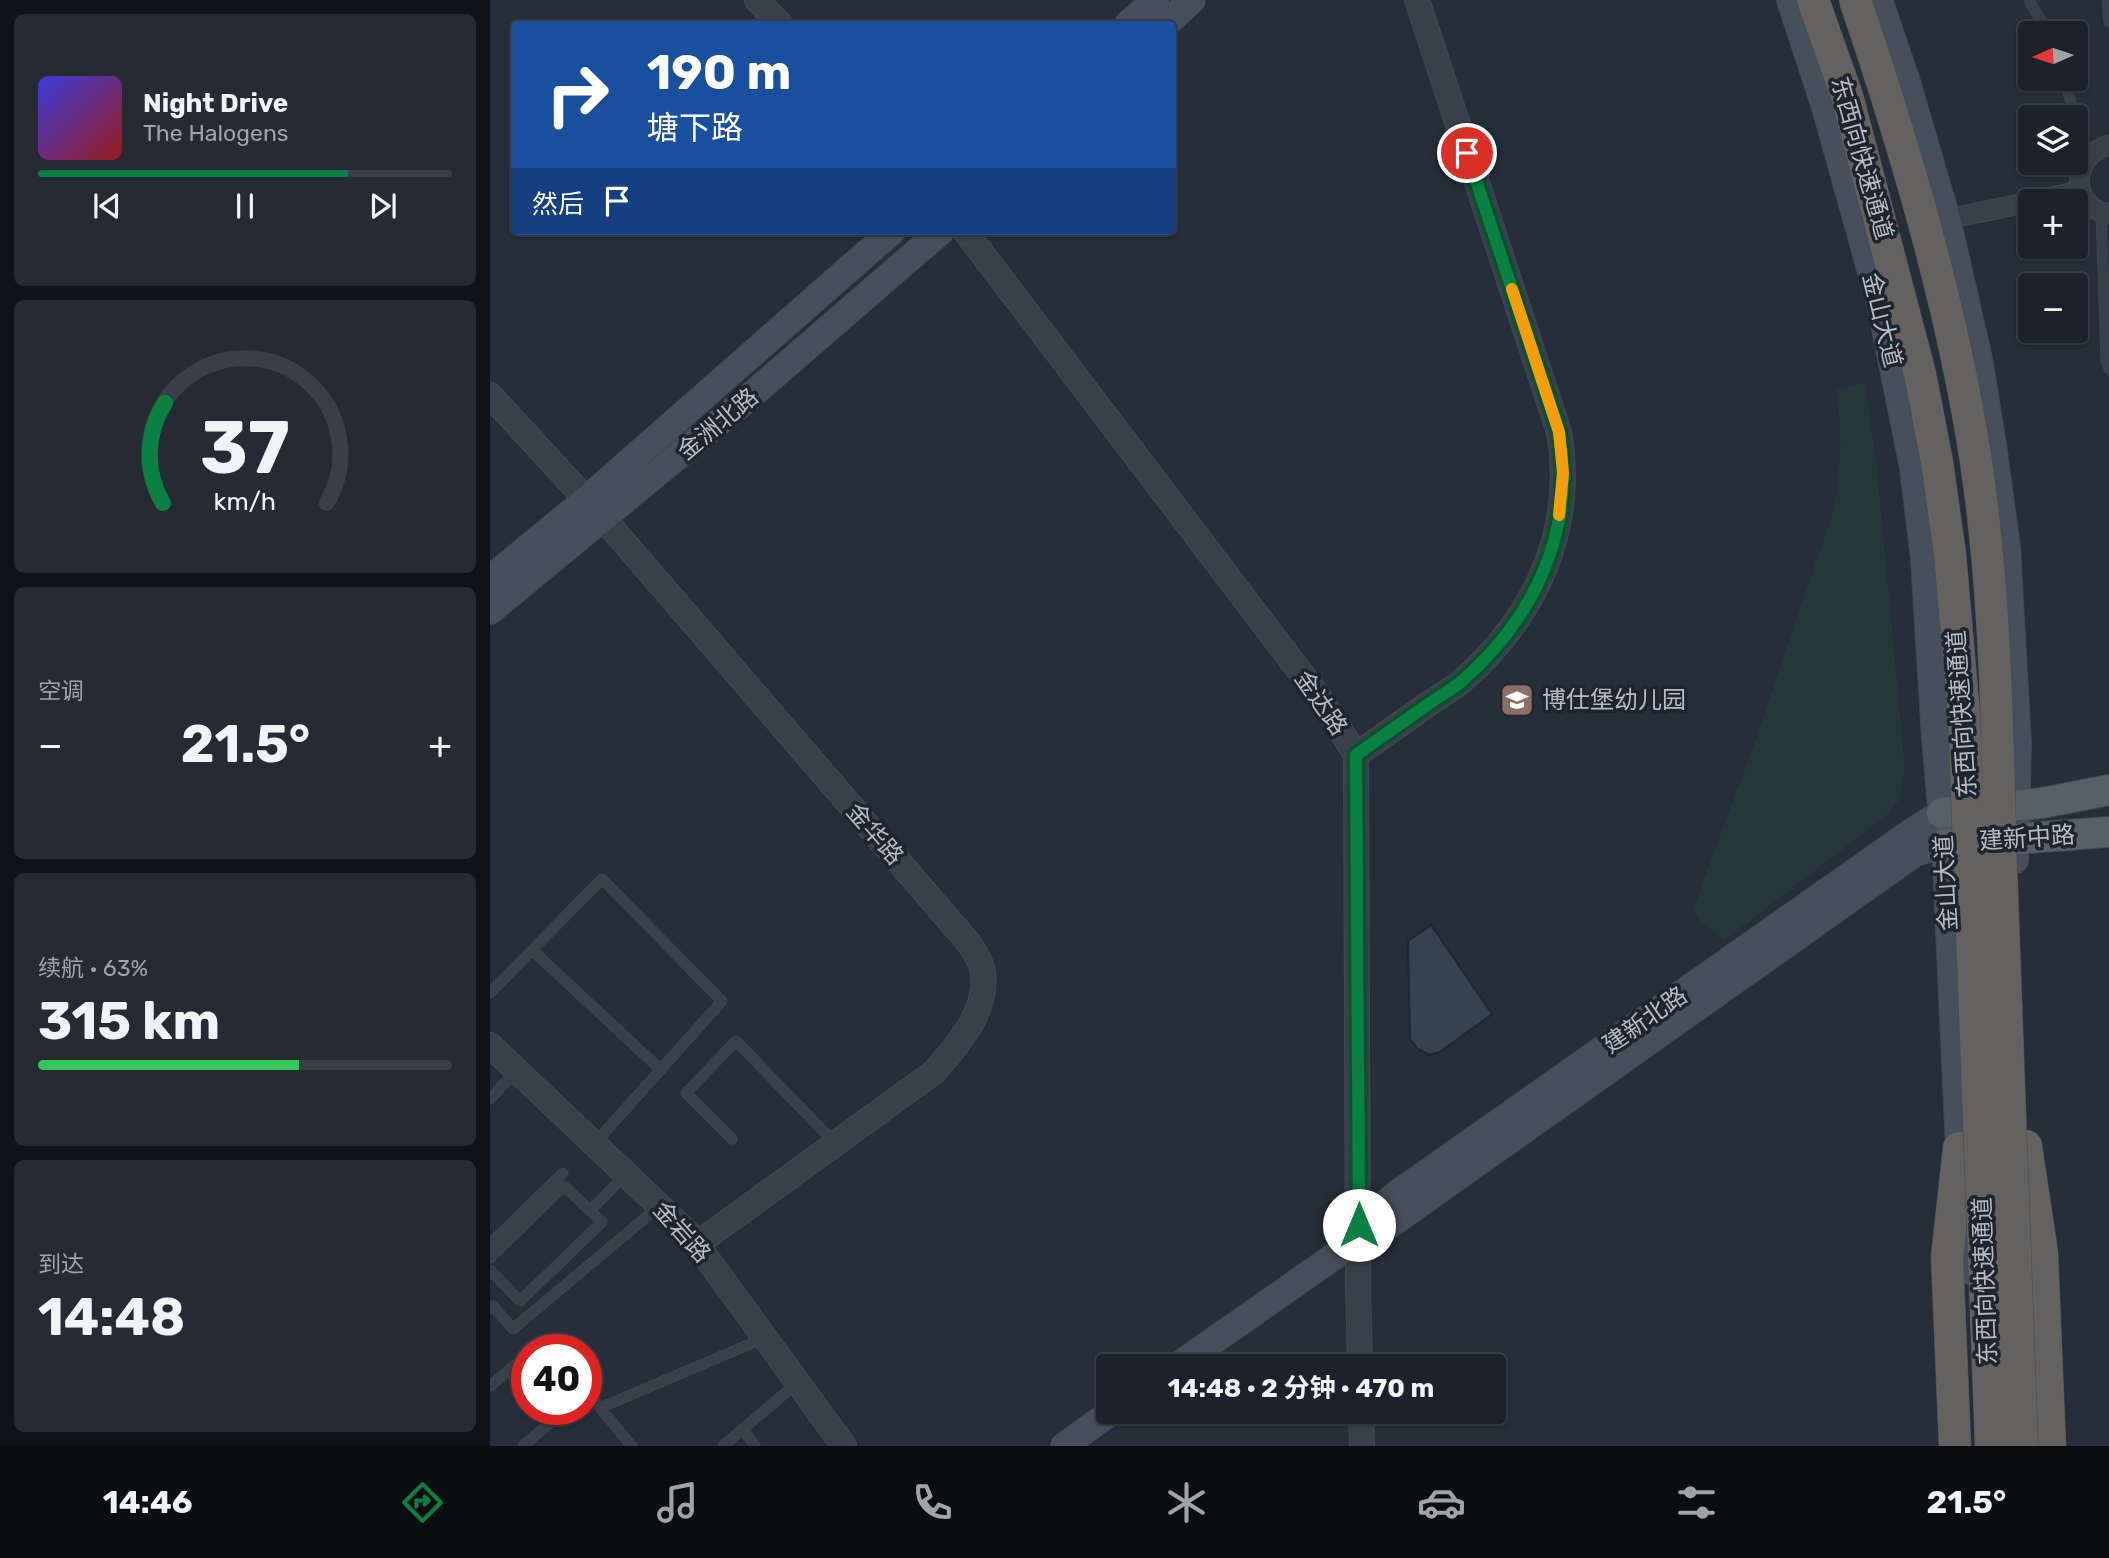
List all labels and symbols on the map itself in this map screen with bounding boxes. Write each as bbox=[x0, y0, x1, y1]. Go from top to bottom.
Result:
north arrow bbox=[2018, 21, 2088, 91]
street label: 东西向快速通道 bbox=[1825, 73, 1899, 243]
pin bbox=[1437, 123, 1497, 183]
street label: 金山大道 bbox=[1857, 270, 1907, 370]
street label: 金洲北路 bbox=[672, 382, 764, 466]
street label: 东西向快速通道 bbox=[1942, 629, 1982, 799]
street label: 金达路 bbox=[1289, 665, 1353, 741]
school or university icon: 博仕堡幼儿园 bbox=[1498, 681, 1536, 719]
place label: 博仕堡幼儿园 bbox=[1542, 686, 1686, 714]
street label: 金华路 bbox=[841, 798, 909, 870]
street label: 建新中路 bbox=[1978, 821, 2076, 855]
street label: 金山大道 bbox=[1930, 834, 1962, 932]
street label: 建新北路 bbox=[1598, 981, 1692, 1059]
position arrow bbox=[1322, 1188, 1396, 1262]
street label: 金岩路 bbox=[648, 1196, 716, 1268]
street label: 东西向快速通道 bbox=[1968, 1197, 2002, 1365]
speed limit sign: 40 bbox=[511, 1334, 602, 1425]

